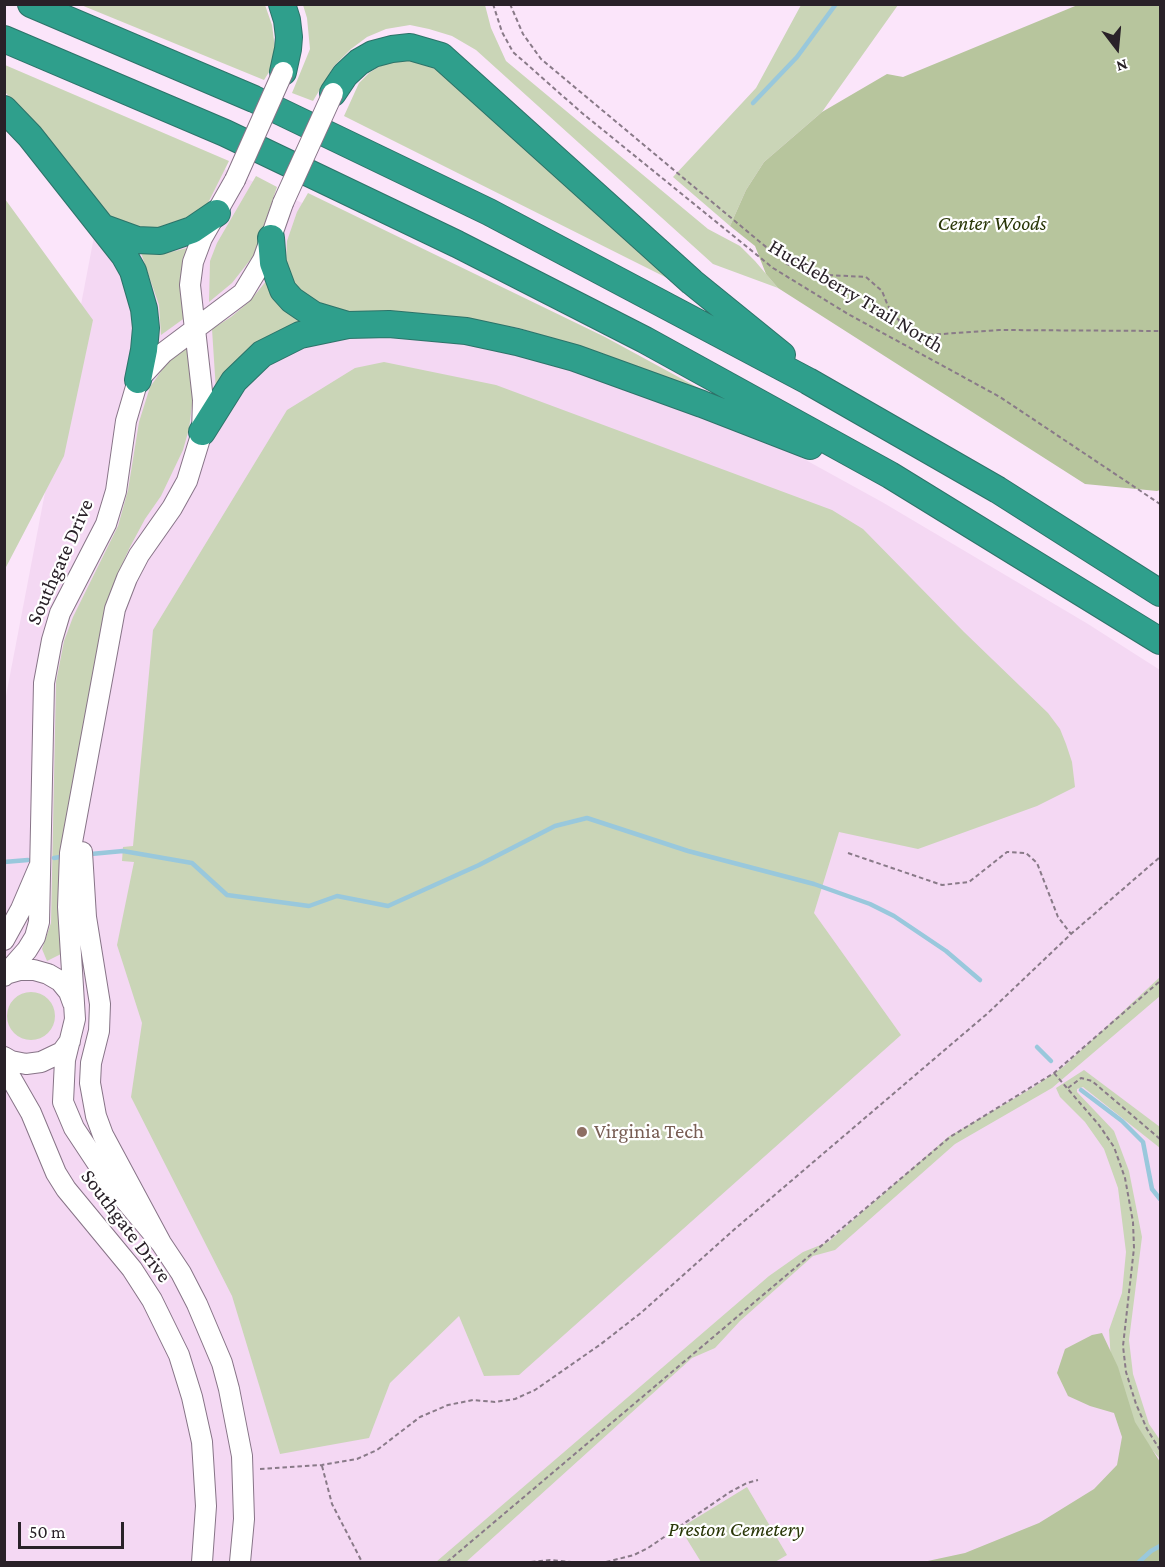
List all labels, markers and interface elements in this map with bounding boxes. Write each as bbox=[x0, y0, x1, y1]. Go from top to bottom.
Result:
north arrow bbox=[1087, 18, 1147, 78]
text: N bbox=[1115, 56, 1130, 75]
park label: Center Woods bbox=[938, 211, 1046, 237]
street label: Huckleberry Trail North bbox=[764, 234, 948, 358]
street label: Southgate Drive bbox=[21, 495, 99, 629]
place label: Virginia Tech bbox=[594, 1119, 704, 1145]
marker: Virginia Tech bbox=[575, 1125, 589, 1139]
street label: Southgate Drive bbox=[75, 1164, 177, 1288]
scale bar bbox=[21, 1510, 128, 1548]
park label: Preston Cemetery bbox=[668, 1517, 804, 1543]
text: 50 m bbox=[29, 1522, 66, 1542]

